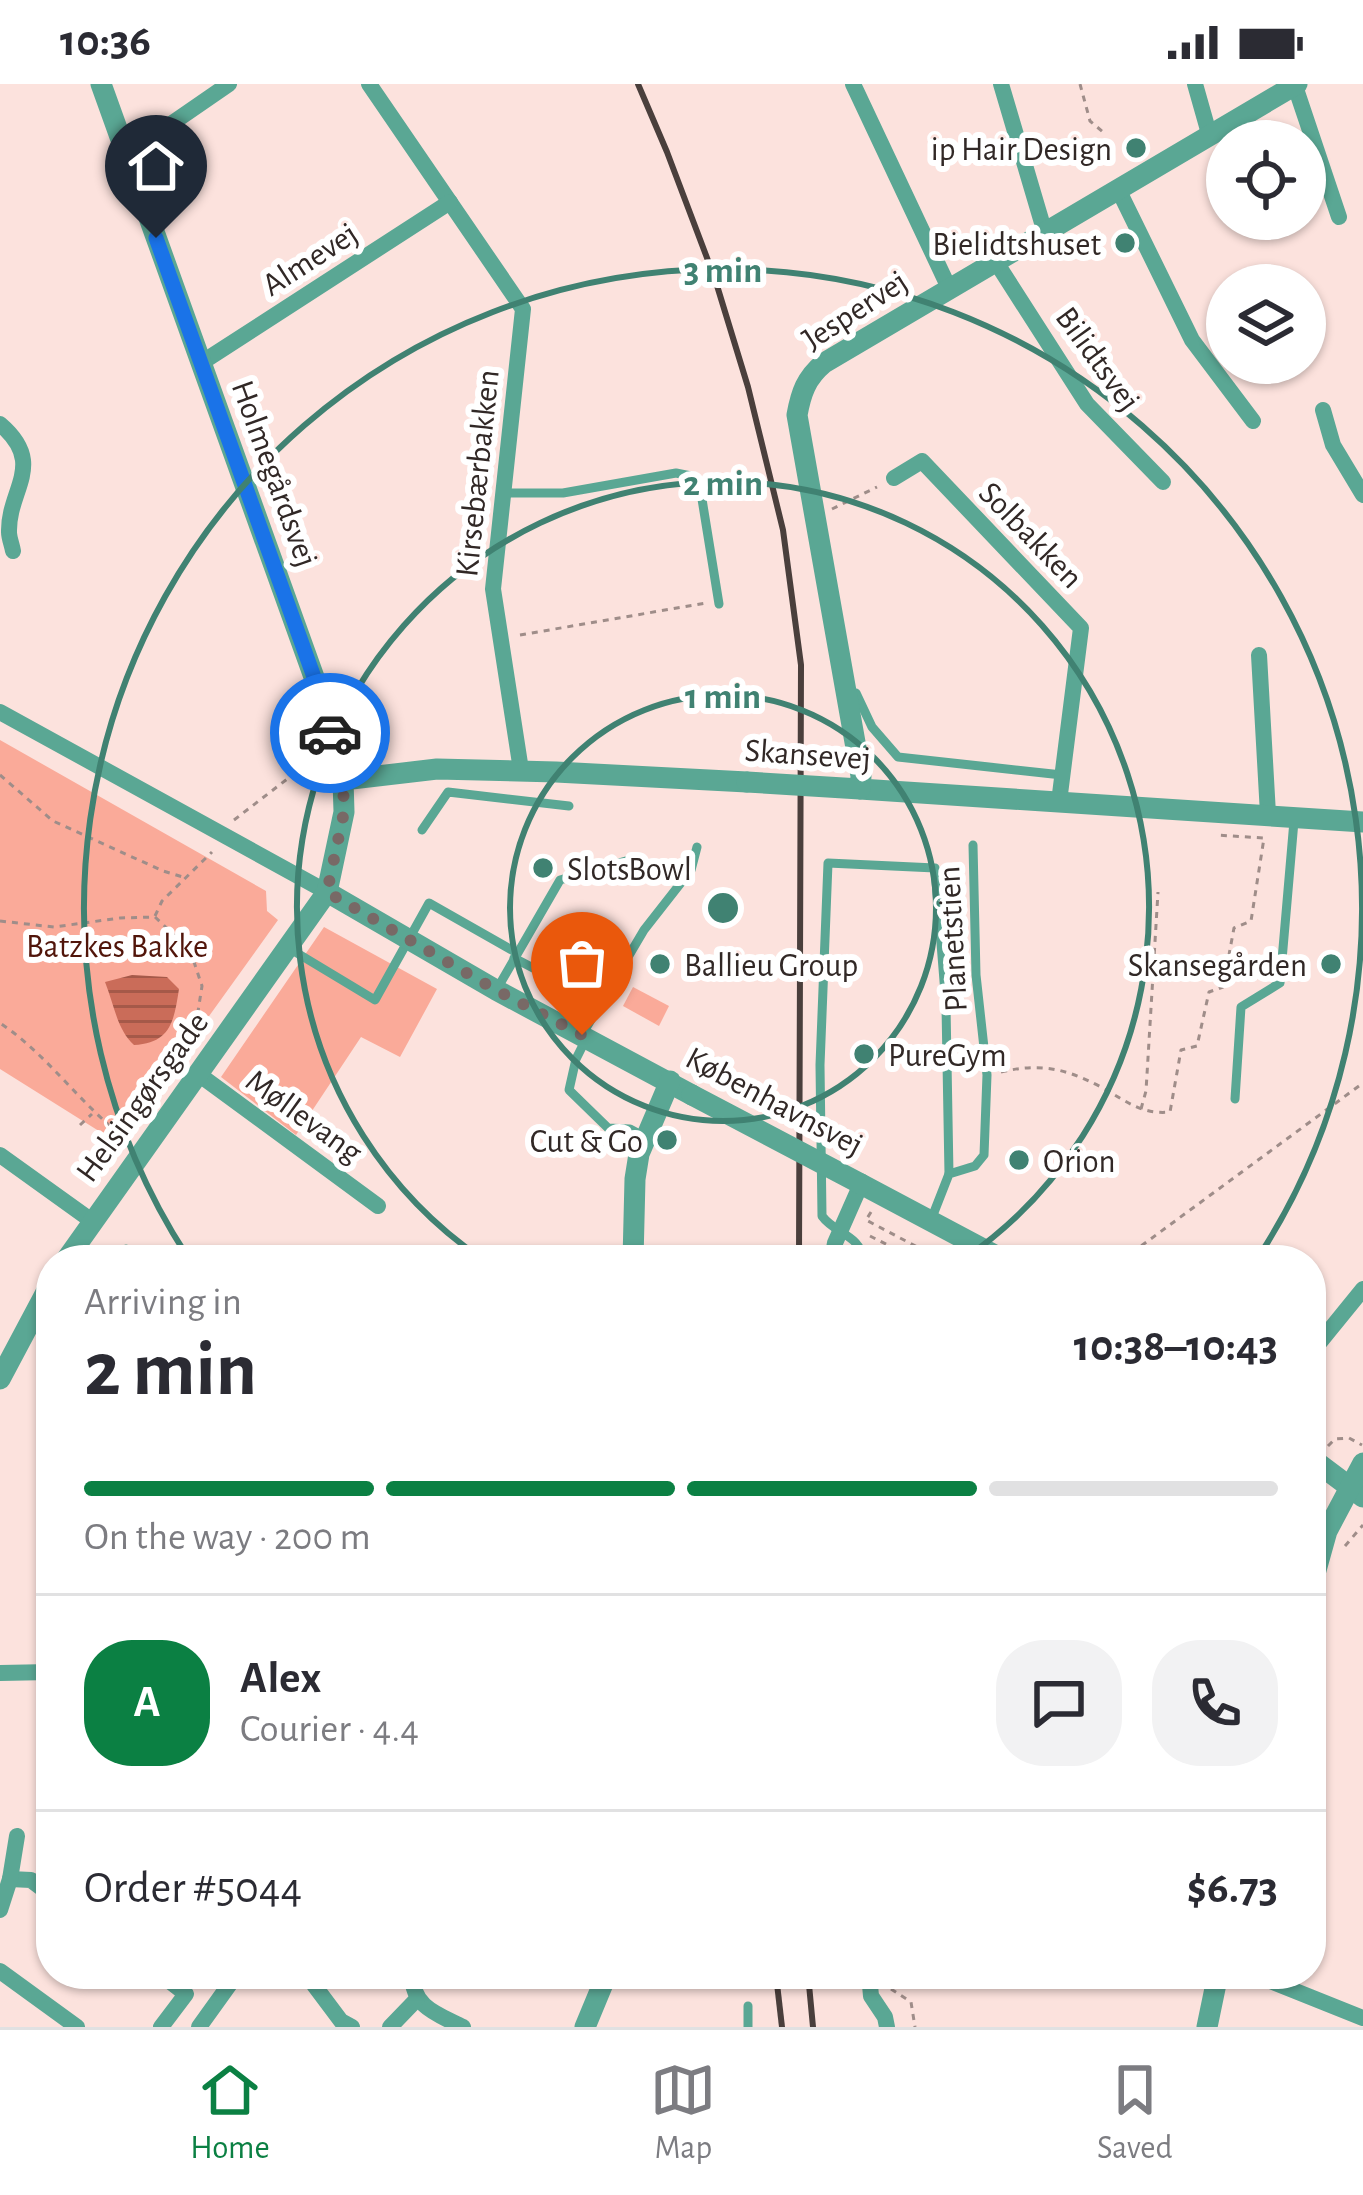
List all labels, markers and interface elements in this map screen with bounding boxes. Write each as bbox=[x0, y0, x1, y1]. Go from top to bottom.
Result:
text: 10:36 bbox=[60, 19, 151, 64]
pin bbox=[105, 115, 207, 238]
map controls bbox=[1206, 120, 1326, 384]
button: locate bbox=[1206, 120, 1326, 240]
icon: home bbox=[123, 133, 189, 199]
place label: ip Hair Design bbox=[931, 134, 1112, 167]
marker: ip Hair Design bbox=[1123, 135, 1149, 161]
street label: Almevej bbox=[257, 217, 364, 303]
place label: Bielidtshuset bbox=[932, 229, 1101, 262]
marker: Bielidtshuset bbox=[1112, 230, 1138, 256]
text: 3 min bbox=[684, 253, 762, 289]
button: layers bbox=[1206, 264, 1326, 384]
street label: Jespervej bbox=[797, 265, 914, 357]
street label: Bilidtsvej bbox=[1049, 302, 1145, 417]
street label: Kirsebærbakken bbox=[451, 368, 506, 579]
street label: Holmegårdsvej bbox=[225, 376, 323, 571]
text: 2 min bbox=[683, 466, 763, 502]
street label: Solbakken bbox=[972, 476, 1088, 595]
courier bbox=[270, 673, 390, 793]
text: 1 min bbox=[685, 679, 761, 715]
icon: car bbox=[297, 700, 363, 766]
street label: Skansevej bbox=[744, 735, 872, 776]
place label: SlotsBowl bbox=[567, 854, 692, 887]
marker: SlotsBowl bbox=[530, 855, 556, 881]
street label: Planetstien bbox=[933, 865, 974, 1013]
centre of rings bbox=[702, 887, 744, 929]
pin bbox=[531, 912, 633, 1035]
icon: bag bbox=[549, 930, 615, 996]
park label: Batzkes Bakke bbox=[26, 931, 208, 964]
place label: Ballieu Group bbox=[684, 950, 858, 983]
place label: Skansegården bbox=[1128, 950, 1307, 983]
marker: Ballieu Group bbox=[647, 951, 673, 977]
marker: Skansegården bbox=[1318, 951, 1344, 977]
street label: Helsingørsgade bbox=[71, 1007, 215, 1188]
place label: PureGym bbox=[888, 1040, 1007, 1073]
marker: PureGym bbox=[851, 1041, 877, 1067]
street label: Københavnsvej bbox=[680, 1042, 868, 1163]
street label: Møllevang bbox=[239, 1064, 368, 1170]
place label: Cut & Go bbox=[530, 1126, 643, 1159]
marker: Cut & Go bbox=[654, 1127, 680, 1153]
place label: Orion bbox=[1043, 1146, 1116, 1179]
marker: Orion bbox=[1006, 1147, 1032, 1173]
text: Arriving in bbox=[84, 1283, 242, 1322]
text: 10:38–10:43 bbox=[1074, 1324, 1278, 1369]
text: 2 min bbox=[84, 1332, 257, 1410]
text: On the way · 200 m bbox=[84, 1518, 371, 1557]
button: chat bbox=[996, 1640, 1122, 1766]
button: phone bbox=[1152, 1640, 1278, 1766]
text: Alex bbox=[240, 1656, 321, 1701]
text: A bbox=[133, 1680, 161, 1725]
text: Courier · 4.4 bbox=[240, 1710, 419, 1749]
text: Order #5044 bbox=[84, 1866, 302, 1911]
text: $6.73 bbox=[1187, 1866, 1278, 1911]
tab: Home bbox=[190, 2057, 270, 2169]
tab: Map bbox=[650, 2057, 716, 2169]
tab: Saved bbox=[1097, 2057, 1173, 2169]

